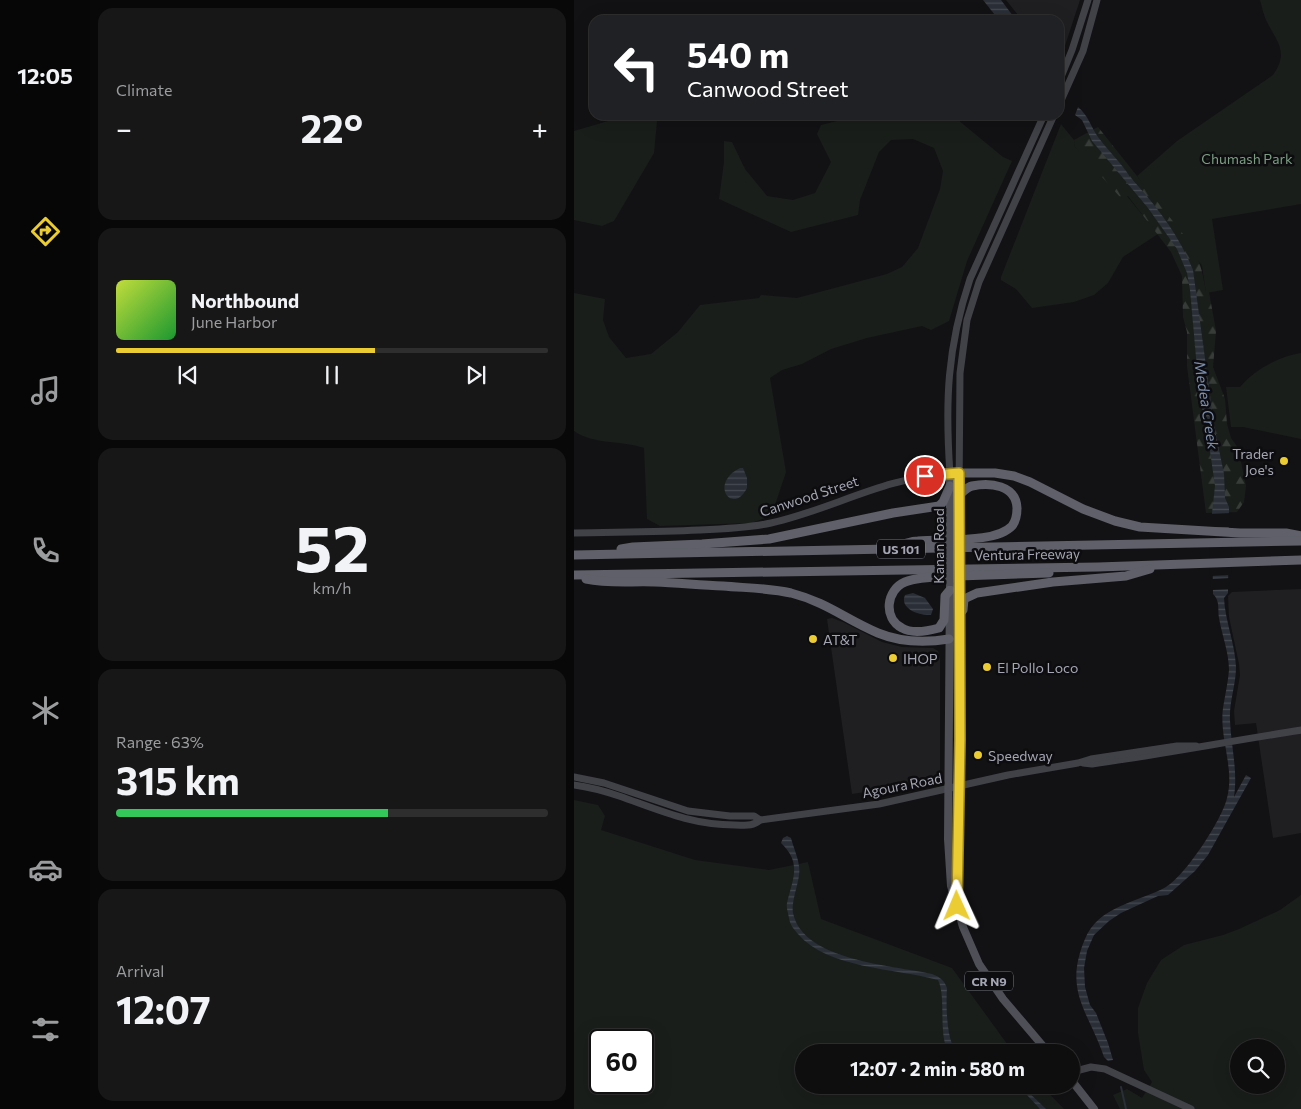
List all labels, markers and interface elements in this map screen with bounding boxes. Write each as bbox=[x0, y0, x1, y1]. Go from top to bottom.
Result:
text: 540 m bbox=[687, 32, 789, 75]
icon: left bbox=[604, 35, 669, 100]
text: 12:05 bbox=[17, 62, 73, 89]
text: Canwood Street bbox=[687, 75, 849, 102]
text: Climate bbox=[116, 80, 172, 99]
text: 22° bbox=[300, 104, 363, 151]
text: − bbox=[116, 111, 132, 145]
text: + bbox=[532, 111, 548, 145]
park label: Chumash Park bbox=[1201, 150, 1293, 167]
icon: directions bbox=[28, 214, 63, 249]
text: Northbound bbox=[191, 289, 299, 312]
text: June Harbor bbox=[191, 312, 277, 331]
water label: Medea Creek bbox=[1191, 359, 1223, 451]
icon: previous bbox=[174, 361, 202, 389]
icon: pause bbox=[318, 361, 346, 389]
icon: next bbox=[462, 361, 490, 389]
icon: music bbox=[28, 373, 63, 408]
place label: Trader Joe's bbox=[1232, 445, 1274, 478]
pin bbox=[904, 455, 946, 497]
marker: Trader Joe's bbox=[1278, 455, 1290, 467]
icon: arrive bbox=[911, 462, 939, 490]
street label: Canwood Street bbox=[757, 472, 861, 520]
text: 52 bbox=[295, 506, 369, 585]
street label: Kanan Road bbox=[930, 508, 947, 584]
icon: phone bbox=[28, 533, 63, 568]
road number: US 101 bbox=[877, 540, 925, 558]
street label: Ventura Freeway bbox=[974, 545, 1080, 563]
text: km/h bbox=[313, 578, 351, 597]
place label: AT&T bbox=[823, 631, 857, 648]
marker: AT&T bbox=[807, 633, 819, 645]
place label: IHOP bbox=[903, 650, 938, 667]
marker: IHOP bbox=[887, 652, 899, 664]
place label: El Pollo Loco bbox=[997, 659, 1078, 676]
marker: El Pollo Loco bbox=[981, 661, 993, 673]
icon: climate bbox=[28, 693, 63, 728]
text: Range · 63% bbox=[116, 732, 204, 751]
place label: Speedway bbox=[988, 747, 1053, 764]
marker: Speedway bbox=[972, 749, 984, 761]
text: 315 km bbox=[116, 756, 240, 803]
street label: Agoura Road bbox=[861, 769, 943, 801]
icon: car bbox=[28, 852, 63, 887]
position arrow bbox=[930, 879, 982, 931]
text: Arrival bbox=[116, 961, 164, 980]
road number: CR N9 bbox=[965, 971, 1013, 990]
text: 12:07 bbox=[116, 985, 211, 1032]
icon: filters bbox=[28, 1012, 63, 1047]
speed limit sign: 60 bbox=[589, 1029, 654, 1094]
map controls bbox=[1230, 1039, 1285, 1094]
button: search bbox=[1230, 1039, 1285, 1094]
text: 12:07 · 2 min · 580 m bbox=[850, 1057, 1025, 1080]

